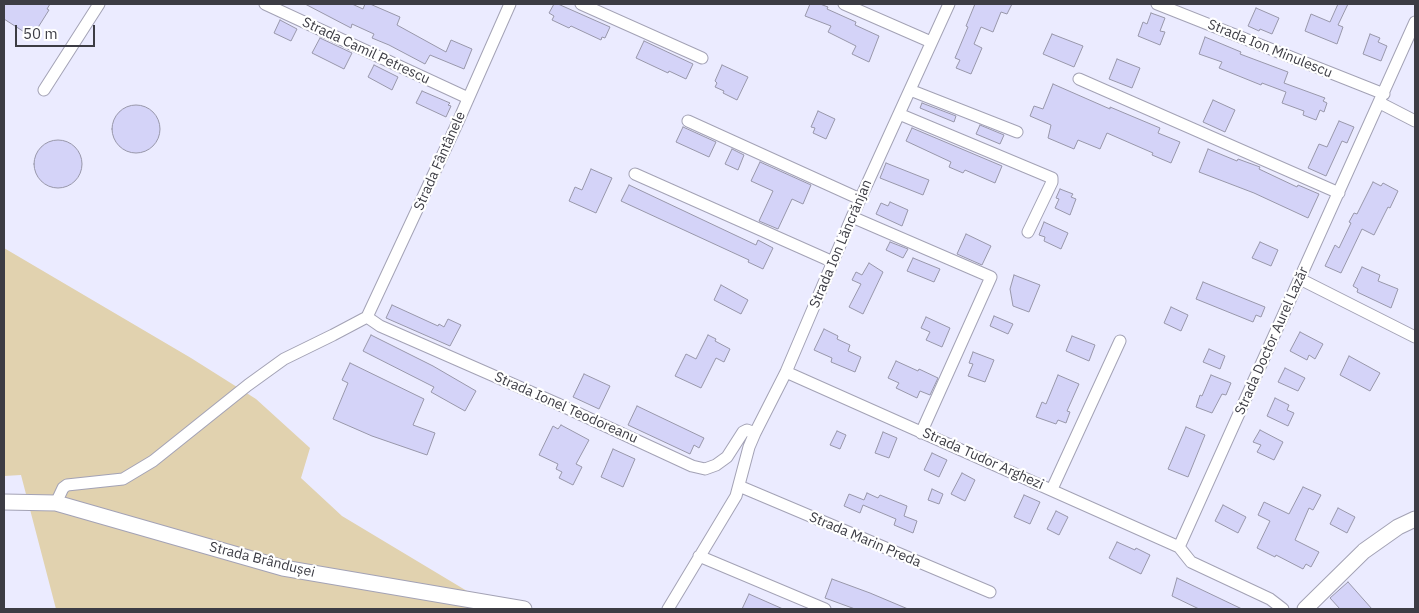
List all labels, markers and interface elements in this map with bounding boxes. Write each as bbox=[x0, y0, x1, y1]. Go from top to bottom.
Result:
street label: Strada Camil Petrescu bbox=[300, 14, 432, 88]
scale bar bbox=[18, 15, 98, 47]
street label: Strada Ion Minulescu bbox=[1205, 16, 1335, 82]
text: 50 m bbox=[23, 24, 58, 43]
street label: Strada Fântânele bbox=[411, 109, 469, 213]
street label: Strada Ion Lăncrănjan bbox=[806, 177, 876, 311]
street label: Strada Doctor Aurel Lazăr bbox=[1232, 264, 1312, 418]
street label: Strada Ionel Teodoreanu bbox=[492, 369, 640, 447]
street label: Strada Tudor Arghezi bbox=[920, 425, 1046, 493]
street label: Strada Marin Preda bbox=[807, 509, 923, 571]
street label: Strada Brândușei bbox=[207, 539, 317, 581]

